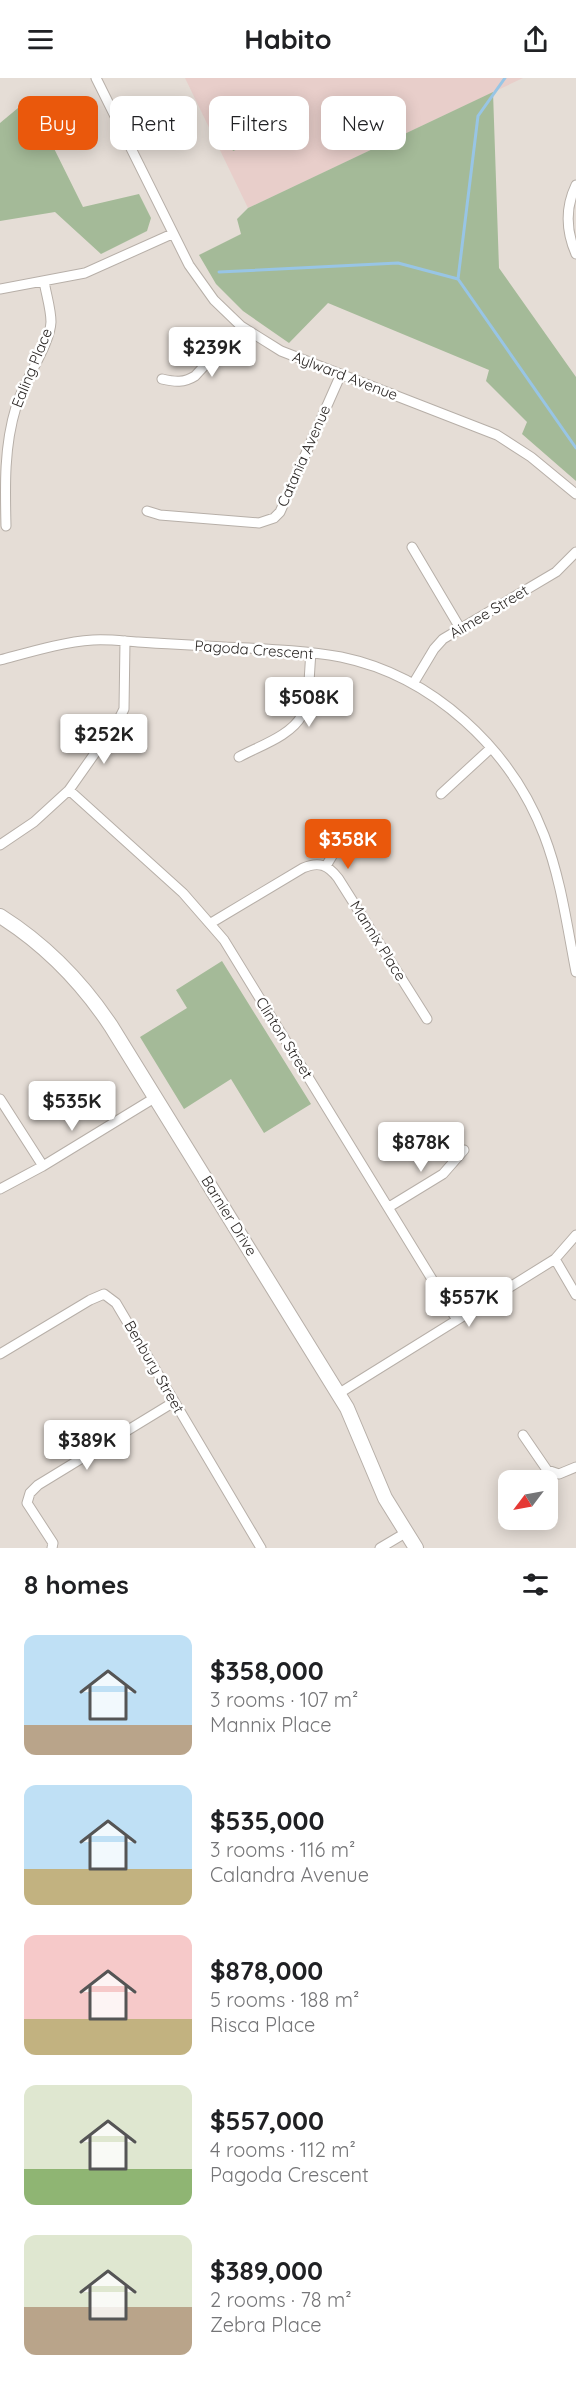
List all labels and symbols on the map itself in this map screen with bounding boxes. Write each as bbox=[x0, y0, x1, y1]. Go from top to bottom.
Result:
street label: Ealing Place bbox=[7, 325, 56, 410]
pin: $239K bbox=[170, 327, 254, 378]
street label: Aylward Avenue bbox=[290, 347, 401, 404]
street label: Catania Avenue bbox=[273, 402, 334, 510]
street label: Aimee Street bbox=[446, 581, 532, 643]
street label: Pagoda Crescent bbox=[194, 636, 314, 663]
pin: $508K bbox=[267, 677, 351, 728]
pin: $252K bbox=[62, 714, 146, 765]
pin: $358K bbox=[306, 819, 390, 870]
street label: Mannix Place bbox=[346, 897, 411, 984]
street label: Clinton Street bbox=[252, 993, 317, 1082]
pin: $535K bbox=[30, 1081, 114, 1132]
pin: $878K bbox=[379, 1122, 463, 1173]
street label: Barnier Drive bbox=[197, 1172, 262, 1259]
pin: $557K bbox=[427, 1277, 511, 1328]
street label: Benbury Street bbox=[120, 1317, 189, 1416]
pin: $389K bbox=[45, 1420, 129, 1471]
north arrow bbox=[498, 1470, 558, 1530]

